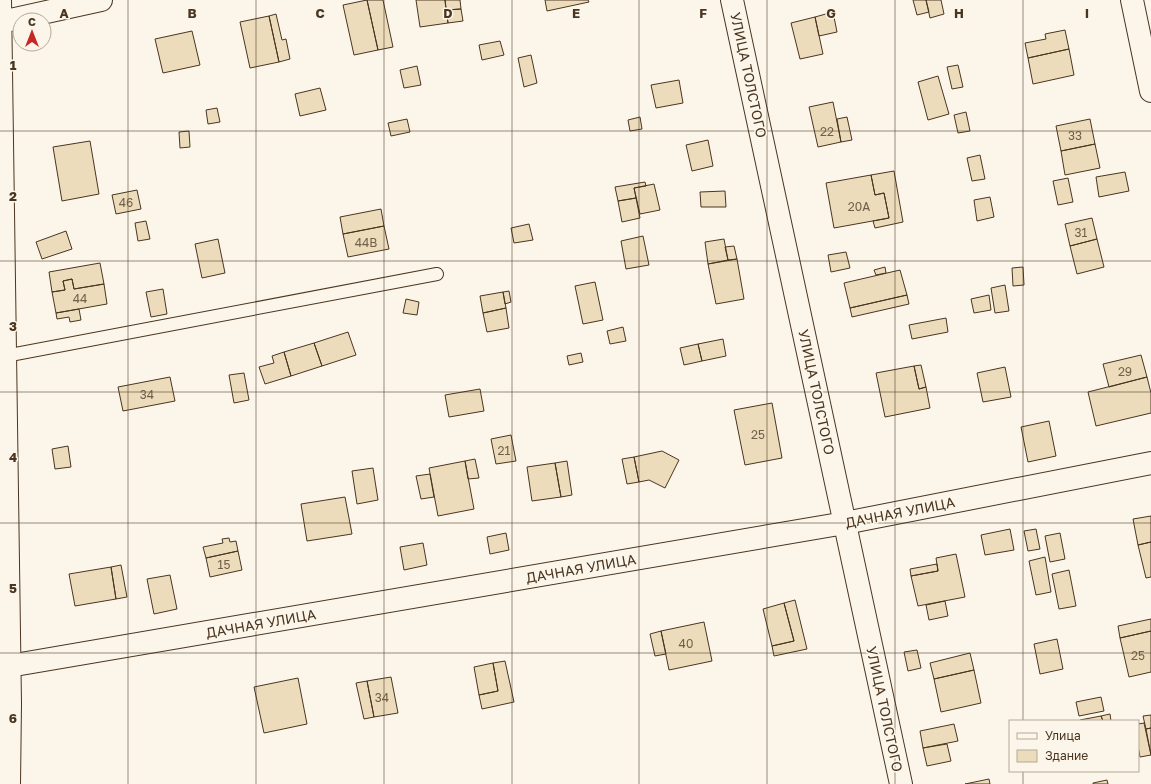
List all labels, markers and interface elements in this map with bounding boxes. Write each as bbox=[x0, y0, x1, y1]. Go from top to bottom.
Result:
text: A bbox=[59, 5, 69, 21]
text: B bbox=[187, 5, 197, 21]
text: C bbox=[315, 5, 325, 21]
text: D bbox=[443, 5, 453, 21]
text: E bbox=[572, 5, 580, 21]
text: F bbox=[699, 5, 707, 21]
text: G bbox=[826, 5, 836, 21]
text: H bbox=[954, 5, 964, 21]
text: I bbox=[1085, 5, 1089, 21]
street label: УЛИЦА ТОЛСТОГО bbox=[727, 11, 771, 139]
north arrow bbox=[12, 12, 52, 52]
text: С bbox=[28, 15, 36, 28]
text: 1 bbox=[10, 57, 17, 73]
house number: 22 bbox=[820, 124, 834, 139]
house number: 33 bbox=[1068, 128, 1082, 143]
text: 2 bbox=[9, 188, 17, 204]
house number: 46 bbox=[119, 195, 133, 210]
house number: 20А bbox=[848, 199, 870, 214]
house number: 31 bbox=[1075, 225, 1088, 240]
house number: 44В bbox=[355, 235, 377, 250]
house number: 44 bbox=[73, 291, 87, 306]
text: 3 bbox=[9, 318, 17, 334]
street label: УЛИЦА ТОЛСТОГО bbox=[795, 328, 839, 456]
house number: 29 bbox=[1118, 364, 1132, 379]
house number: 34 bbox=[140, 387, 154, 402]
house number: 25 bbox=[751, 427, 765, 442]
house number: 21 bbox=[498, 443, 511, 458]
text: 4 bbox=[9, 449, 17, 465]
street label: ДАЧНАЯ УЛИЦА bbox=[844, 493, 957, 531]
street label: ДАЧНАЯ УЛИЦА bbox=[525, 550, 638, 586]
house number: 15 bbox=[218, 557, 230, 572]
text: 5 bbox=[9, 580, 17, 596]
street label: ДАЧНАЯ УЛИЦА bbox=[205, 605, 318, 641]
house number: 40 bbox=[679, 636, 693, 651]
street label: УЛИЦА ТОЛСТОГО bbox=[863, 645, 907, 773]
house number: 25 bbox=[1131, 648, 1145, 663]
house number: 34 bbox=[375, 690, 389, 705]
text: 6 bbox=[9, 710, 17, 726]
legend bbox=[1009, 720, 1139, 772]
text: Улица bbox=[1045, 728, 1081, 743]
text: Здание bbox=[1045, 748, 1088, 763]

